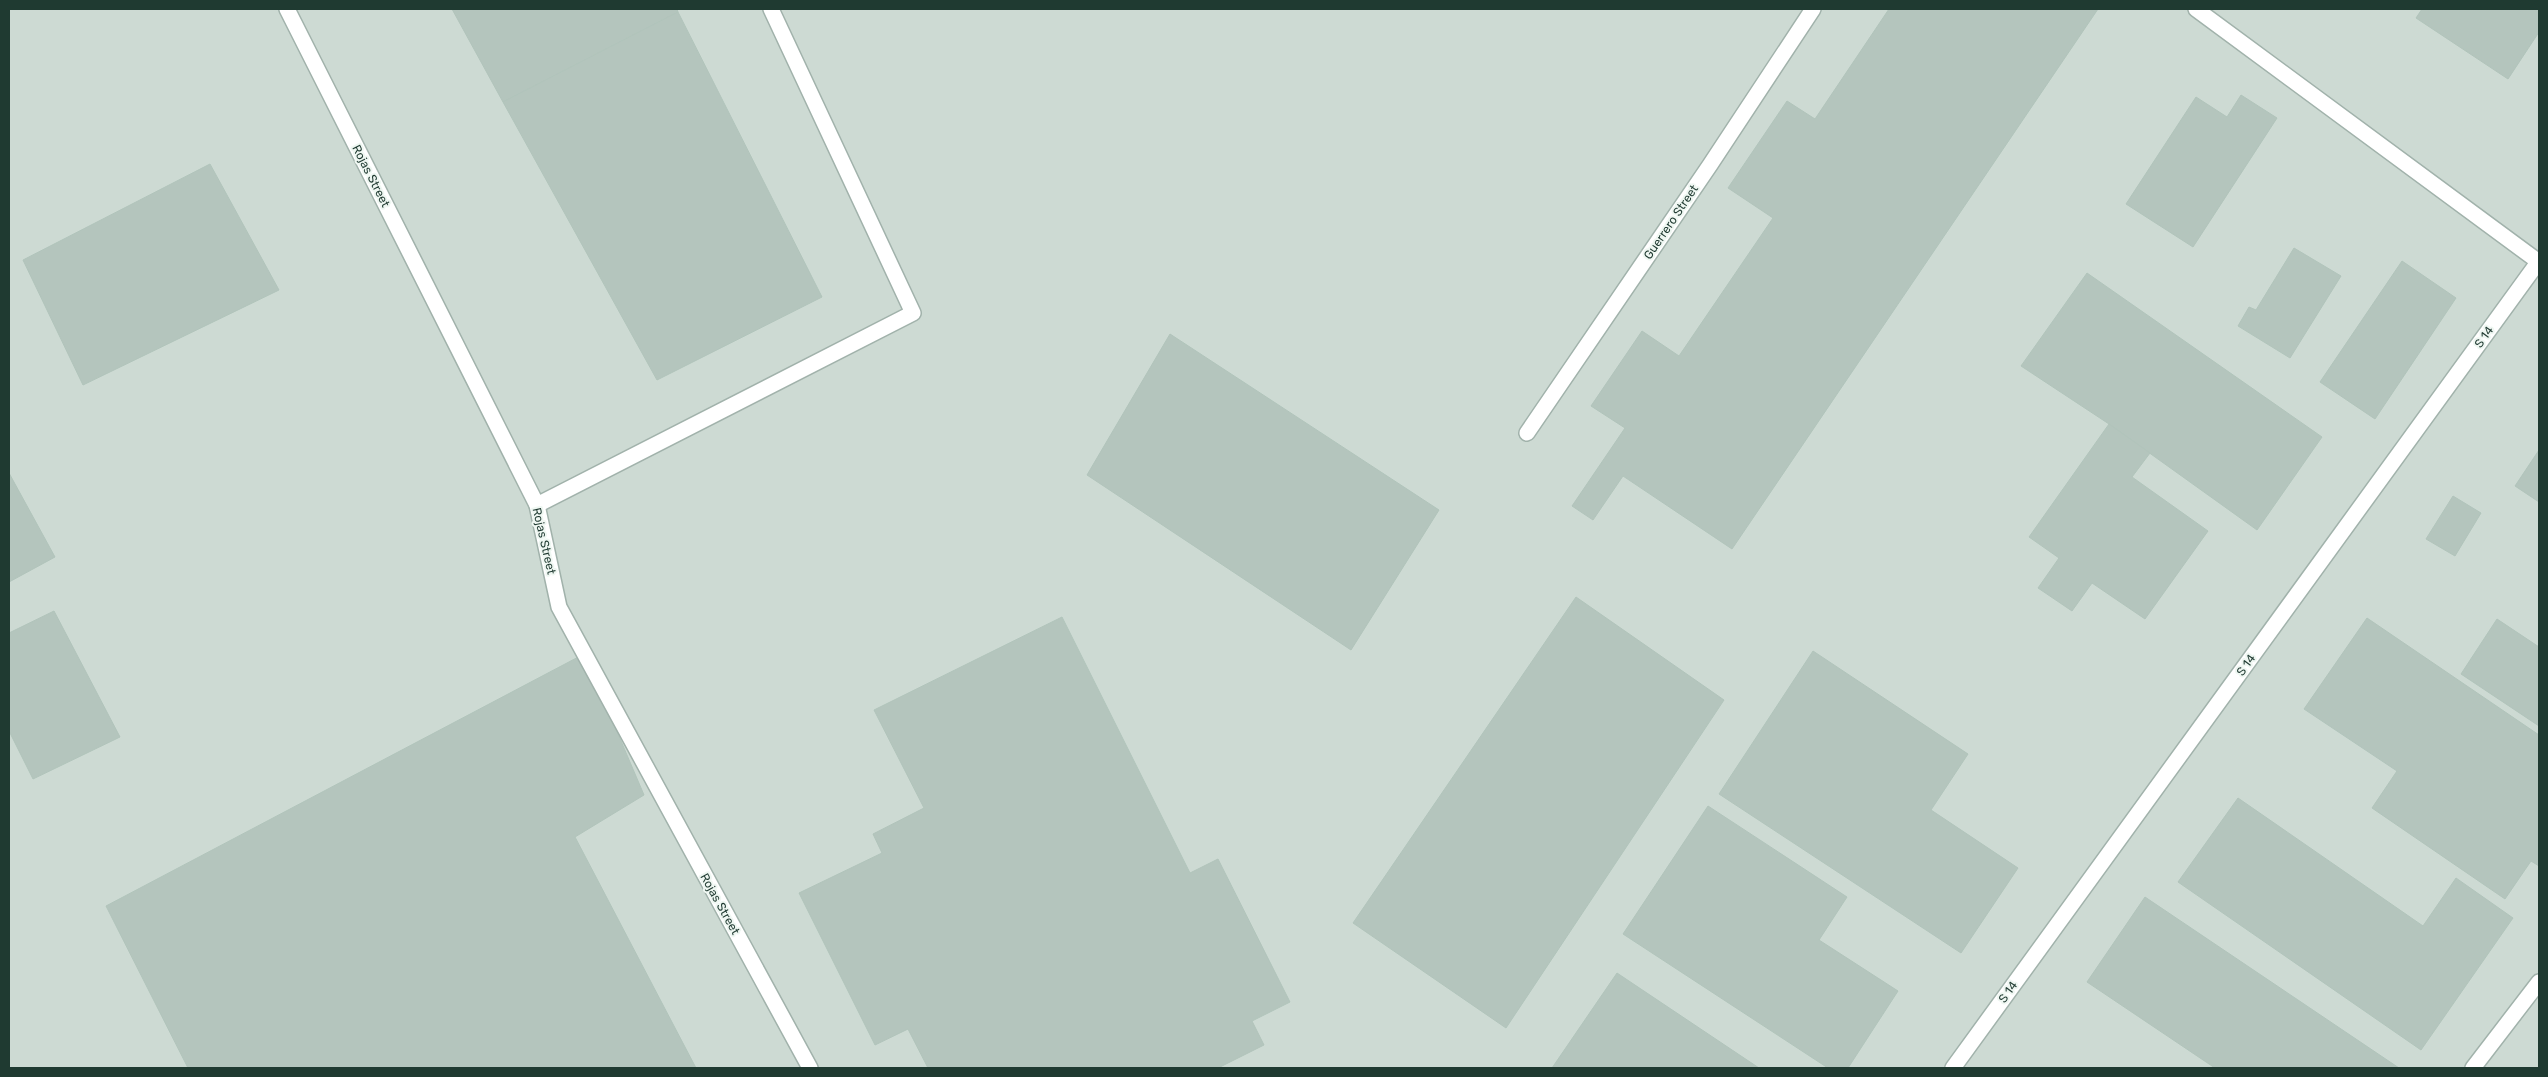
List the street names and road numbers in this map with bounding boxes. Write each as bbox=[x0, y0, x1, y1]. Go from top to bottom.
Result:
street label: Rojas Street bbox=[349, 142, 393, 210]
street label: Guerrero Street bbox=[1641, 182, 1701, 262]
street label: S 14 bbox=[2472, 323, 2497, 350]
street label: Rojas Street bbox=[530, 506, 559, 576]
street label: S 14 bbox=[2234, 651, 2259, 678]
street label: Rojas Street bbox=[697, 871, 743, 937]
street label: S 14 bbox=[1996, 978, 2021, 1005]

